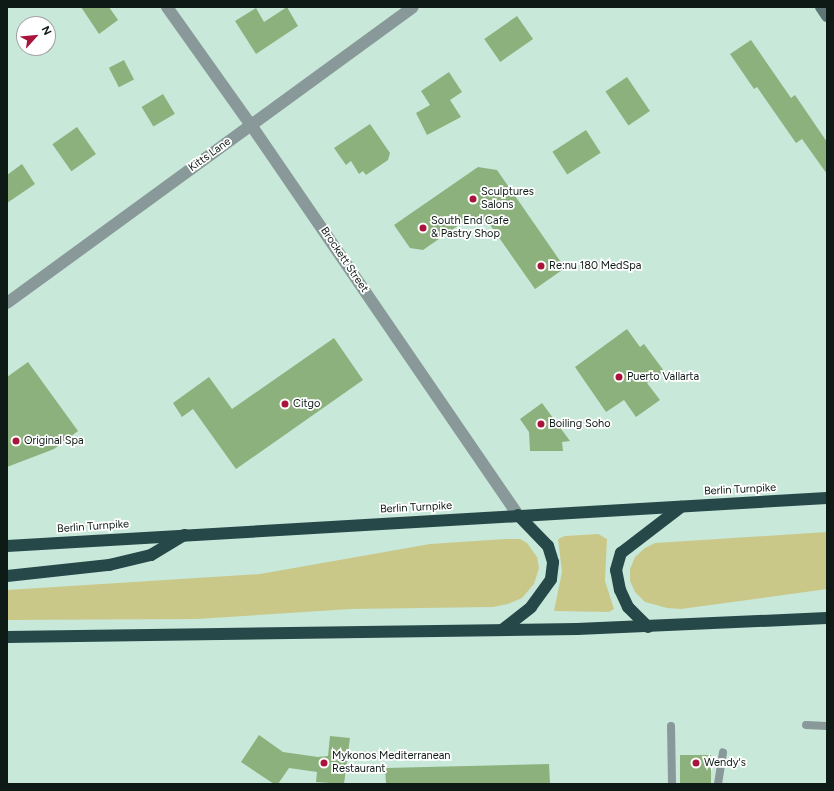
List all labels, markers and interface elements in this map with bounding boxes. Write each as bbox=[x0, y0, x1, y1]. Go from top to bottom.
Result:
north arrow bbox=[16, 16, 56, 56]
text: N bbox=[39, 24, 54, 38]
street label: Kitts Lane bbox=[186, 135, 234, 175]
place label: Sculptures Salons bbox=[481, 186, 534, 212]
marker: Sculptures Salons bbox=[468, 194, 478, 204]
place label: South End Cafe & Pastry Shop bbox=[431, 215, 509, 241]
marker: South End Cafe & Pastry Shop bbox=[418, 223, 428, 233]
street label: Brockett Street bbox=[317, 225, 371, 295]
place label: Re:nu 180 MedSpa bbox=[549, 259, 641, 273]
marker: Re:nu 180 MedSpa bbox=[536, 261, 546, 271]
place label: Puerto Vallarta bbox=[627, 370, 699, 384]
marker: Puerto Vallarta bbox=[614, 372, 624, 382]
place label: Citgo bbox=[293, 397, 320, 411]
marker: Citgo bbox=[280, 399, 290, 409]
place label: Boiling Soho bbox=[549, 417, 611, 431]
marker: Boiling Soho bbox=[536, 419, 546, 429]
place label: Original Spa bbox=[24, 434, 84, 448]
marker: Original Spa bbox=[11, 436, 21, 446]
street label: Berlin Turnpike bbox=[704, 482, 776, 498]
street label: Berlin Turnpike bbox=[380, 500, 452, 516]
street label: Berlin Turnpike bbox=[57, 518, 129, 536]
place label: Mykonos Mediterranean Restaurant bbox=[332, 750, 450, 776]
place label: Wendy's bbox=[704, 756, 746, 770]
marker: Mykonos Mediterranean Restaurant bbox=[319, 758, 329, 768]
marker: Wendy's bbox=[691, 758, 701, 768]

